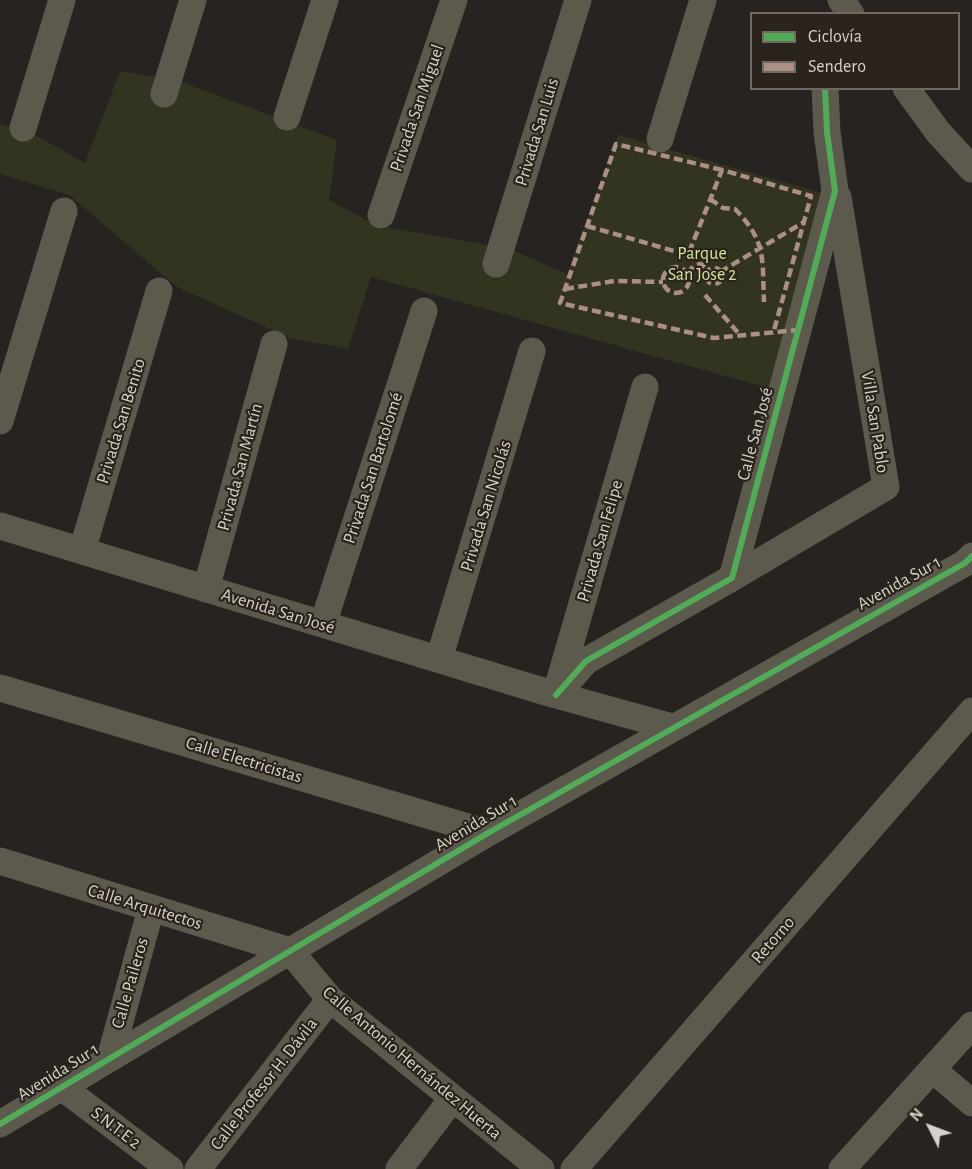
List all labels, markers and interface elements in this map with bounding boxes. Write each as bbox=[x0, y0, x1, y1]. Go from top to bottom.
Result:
legend bbox=[750, 12, 960, 90]
text: Ciclovía bbox=[808, 28, 862, 46]
street label: Privada San Miguel bbox=[385, 41, 449, 175]
text: Sendero bbox=[808, 58, 866, 76]
street label: Privada San Luis bbox=[510, 75, 564, 189]
park label: Parque San Jose 2 bbox=[668, 243, 736, 286]
street label: Privada San Benito bbox=[92, 356, 150, 486]
street label: Villa San Pablo bbox=[856, 369, 894, 475]
street label: Calle San José bbox=[732, 385, 778, 483]
street label: Privada San Bartolomé bbox=[338, 390, 408, 546]
street label: Privada San Martín bbox=[213, 401, 267, 533]
street label: Privada San Nicolás bbox=[456, 438, 516, 574]
street label: Privada San Felipe bbox=[572, 478, 628, 604]
street label: Avenida Sur 1 bbox=[853, 551, 945, 615]
street label: Avenida San José bbox=[219, 583, 337, 639]
street label: Calle Electricistas bbox=[183, 732, 305, 788]
street label: Avenida Sur 1 bbox=[431, 790, 521, 856]
street label: Calle Arquitectos bbox=[85, 879, 205, 935]
street label: Retorno bbox=[747, 912, 799, 968]
street label: Calle Paileros bbox=[107, 935, 153, 1031]
street label: Calle Antonio Hernández Huerta bbox=[318, 982, 506, 1144]
street label: Calle Profesor H. Dávila bbox=[206, 1014, 322, 1154]
street label: Avenida Sur 1 bbox=[13, 1038, 103, 1106]
north arrow bbox=[900, 1097, 960, 1157]
street label: S.N.T.E 2 bbox=[87, 1102, 145, 1154]
text: N bbox=[907, 1105, 926, 1124]

